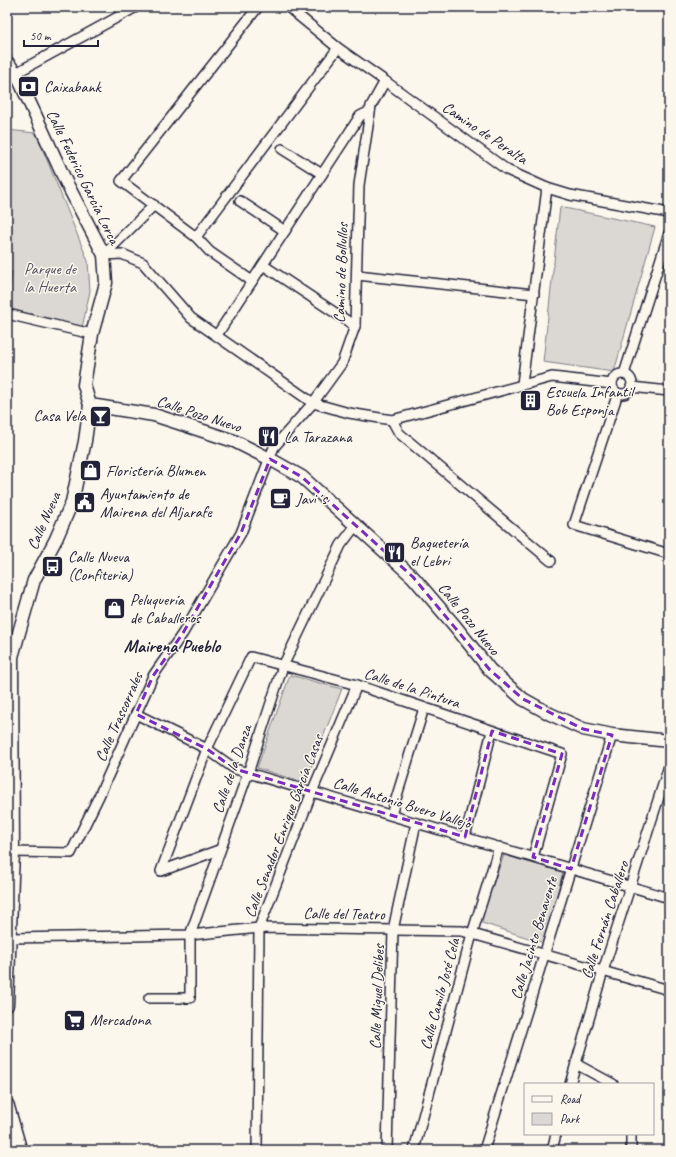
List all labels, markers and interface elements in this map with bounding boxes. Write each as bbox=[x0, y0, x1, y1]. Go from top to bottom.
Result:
scale bar bbox=[24, 22, 98, 48]
text: 50 m bbox=[30, 28, 52, 44]
bank icon: Caixabank bbox=[16, 74, 42, 100]
place label: Caixabank bbox=[44, 77, 102, 97]
street label: Camino de Peralta bbox=[439, 97, 532, 169]
street label: Calle Federico García Lorca bbox=[42, 106, 125, 249]
street label: Camino de Bollullos bbox=[329, 221, 353, 324]
park label: Parque de la Huerta bbox=[24, 259, 78, 297]
place label: Escuela Infantil Bob Esponja bbox=[546, 382, 636, 420]
building icon: Escuela Infantil Bob Esponja bbox=[518, 388, 544, 414]
street label: Calle Pozo Nuevo bbox=[154, 391, 245, 437]
bar icon: Casa Vela bbox=[88, 403, 114, 429]
place label: Casa Vela bbox=[33, 406, 87, 426]
restaurant icon: La Tarazana bbox=[256, 424, 282, 450]
place label: La Tarazana bbox=[284, 427, 353, 447]
shop icon: Floristería Blumen bbox=[77, 458, 103, 484]
place label: Floristería Blumen bbox=[106, 461, 206, 481]
place label: Ayuntamiento de Mairena del Aljarafe bbox=[100, 484, 213, 522]
cafe icon: Javi´s bbox=[267, 486, 293, 512]
street label: Calle Nueva bbox=[22, 488, 66, 553]
place label: Javi´s bbox=[295, 489, 328, 509]
public building icon: Ayuntamiento de Mairena del Aljarafe bbox=[71, 490, 97, 516]
place label: Baguetería el Lebri bbox=[410, 533, 469, 571]
restaurant icon: Baguetería el Lebri bbox=[382, 539, 408, 565]
place label: Calle Nueva (Confiteria) bbox=[68, 547, 133, 585]
bus stop icon: Calle Nueva (Confiteria) bbox=[40, 553, 66, 579]
street label: Calle Pozo Nuevo bbox=[434, 579, 505, 660]
place label: Peluquería de Caballeros bbox=[130, 590, 202, 628]
shop icon: Peluquería de Caballeros bbox=[102, 596, 128, 622]
district label: Mairena Pueblo bbox=[124, 635, 222, 657]
street label: Calle de la Pintura bbox=[362, 663, 463, 713]
street label: Calle Trascorrales bbox=[90, 668, 148, 765]
street label: Calle de la Danza bbox=[208, 721, 257, 816]
street label: Calle Senador Enrique García Casas bbox=[240, 730, 329, 920]
street label: Calle Antonio Buero Vallejo bbox=[331, 773, 476, 834]
street label: Calle Fernán Caballero bbox=[577, 857, 634, 981]
street label: Calle Jacinto Benavente bbox=[506, 873, 563, 1002]
street label: Calle del Teatro bbox=[303, 903, 386, 925]
street label: Calle Camilo José Cela bbox=[416, 935, 465, 1052]
street label: Calle Miguel Delibes bbox=[365, 943, 389, 1050]
supermarket icon: Mercadona bbox=[61, 1007, 87, 1033]
place label: Mercadona bbox=[90, 1010, 152, 1030]
legend bbox=[524, 1083, 654, 1135]
text: Road bbox=[560, 1091, 582, 1107]
text: Park bbox=[560, 1111, 581, 1127]

